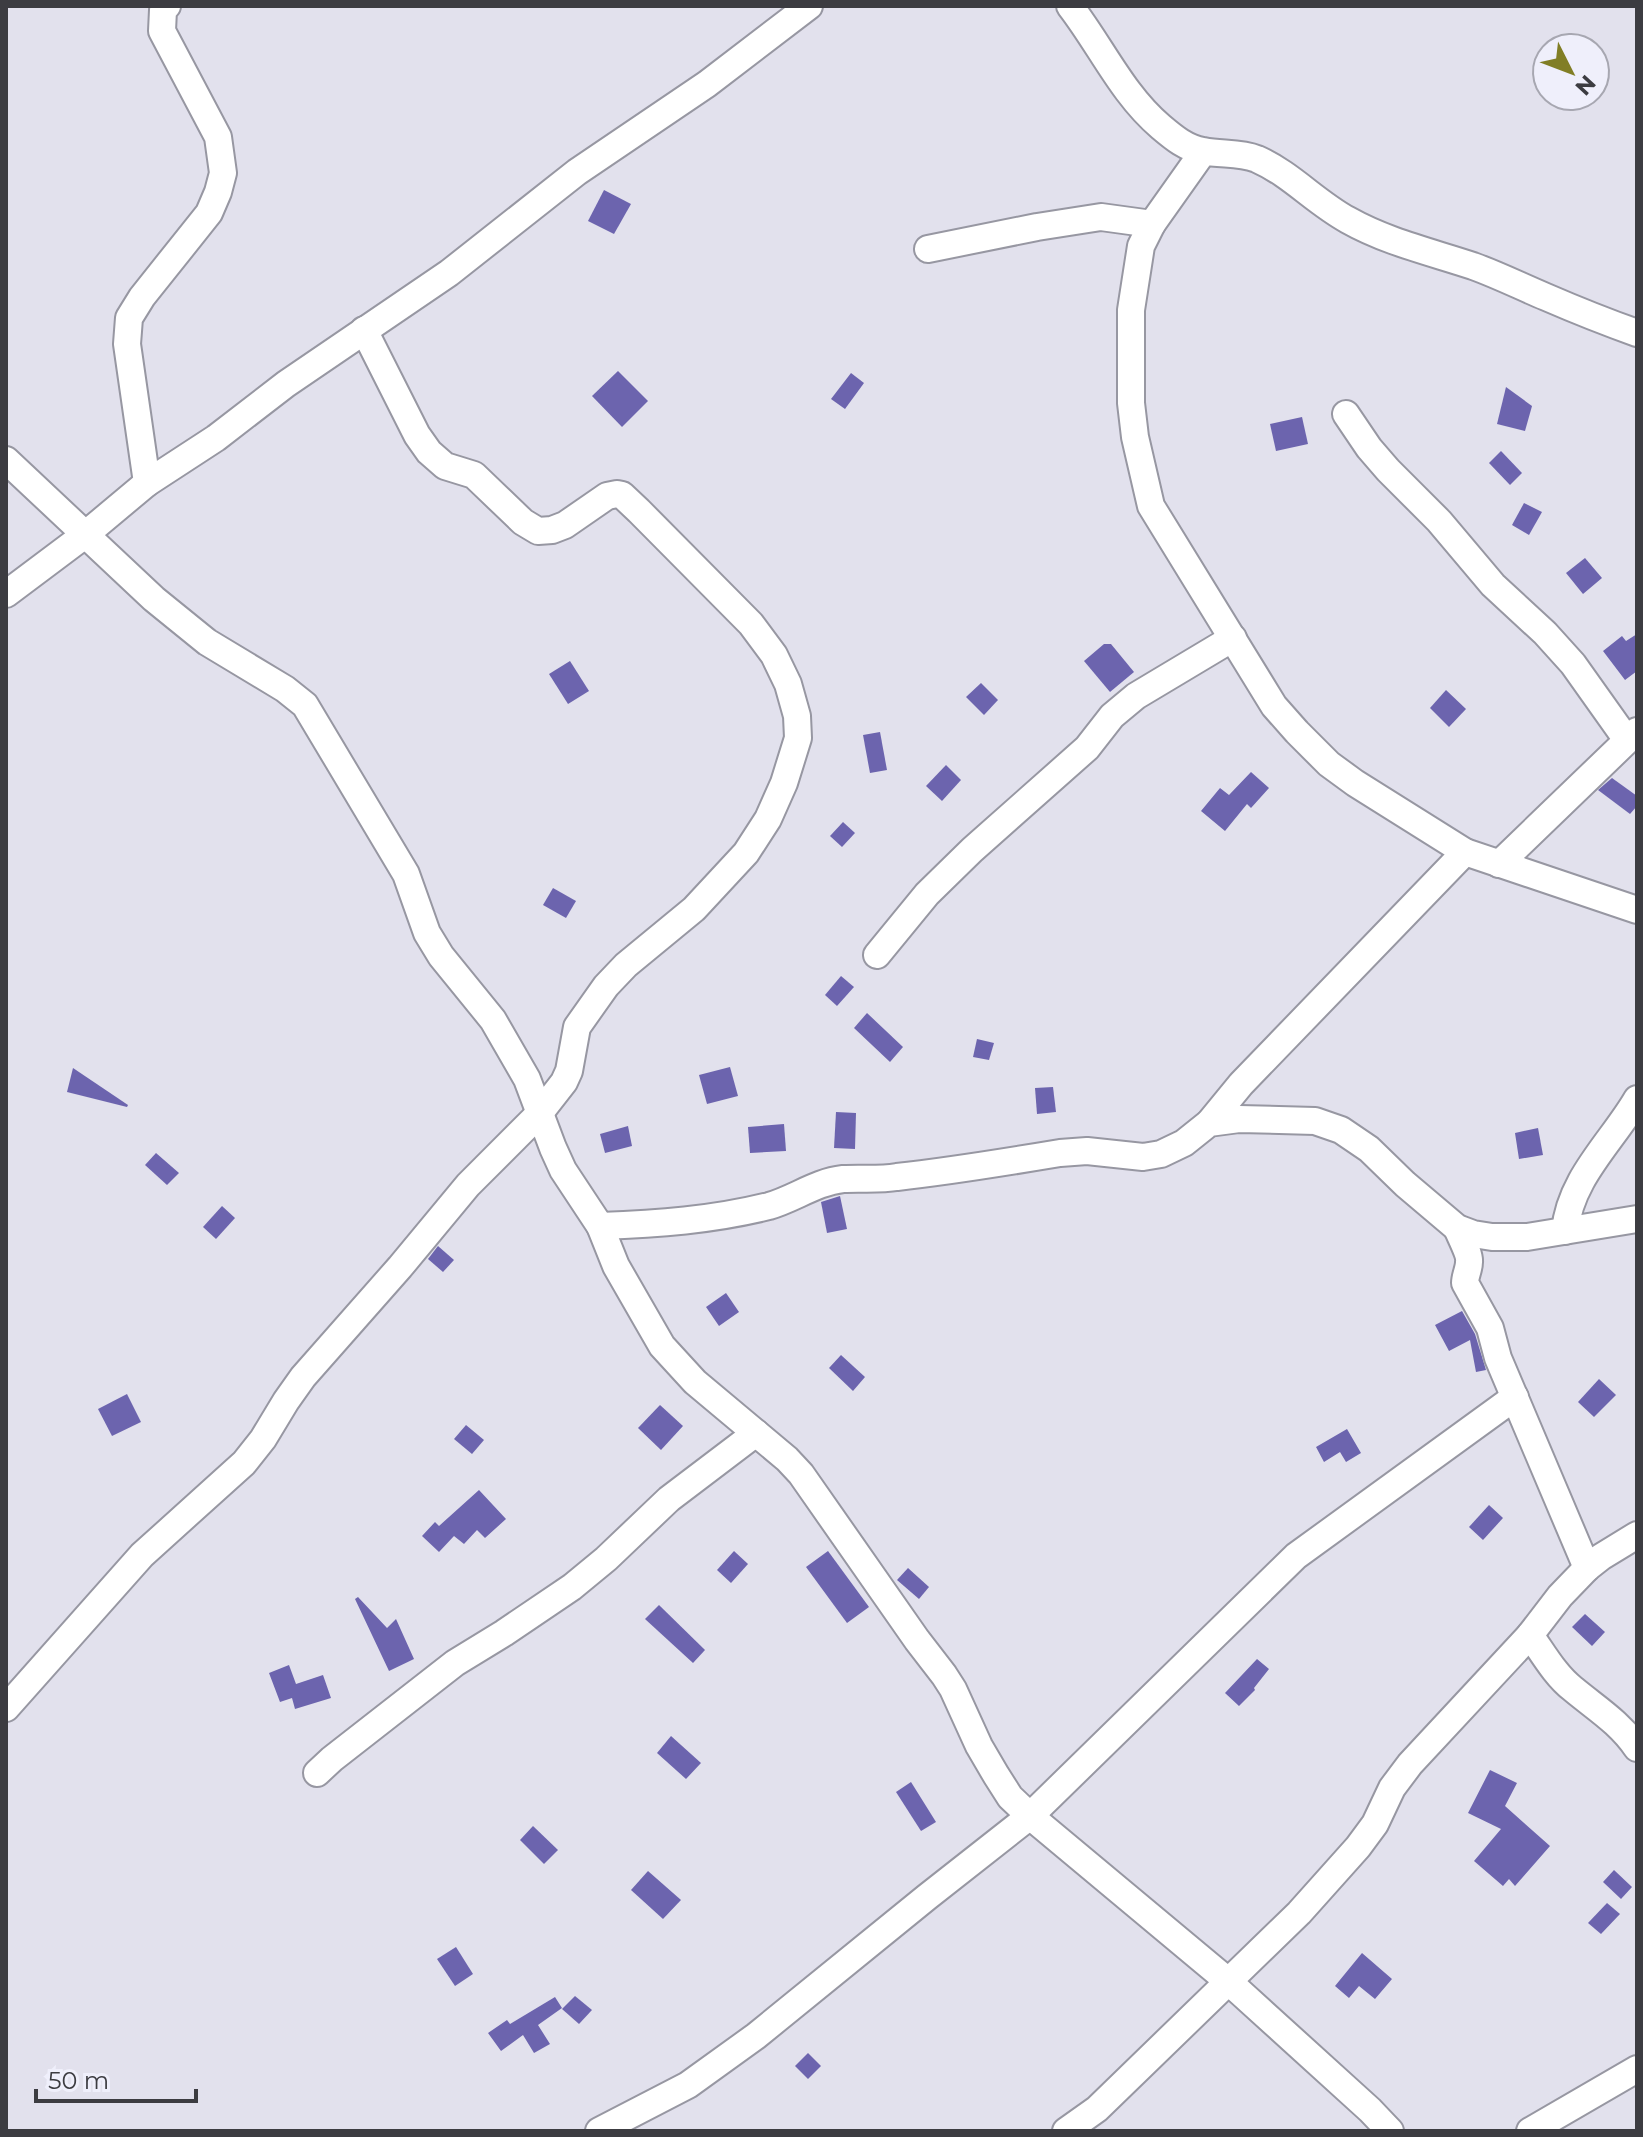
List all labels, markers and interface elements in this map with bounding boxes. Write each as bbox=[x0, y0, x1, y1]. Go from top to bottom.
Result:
north arrow bbox=[1531, 32, 1611, 112]
text: N bbox=[1570, 69, 1601, 101]
scale bar bbox=[36, 2053, 196, 2103]
text: 50 m bbox=[48, 2066, 109, 2095]

